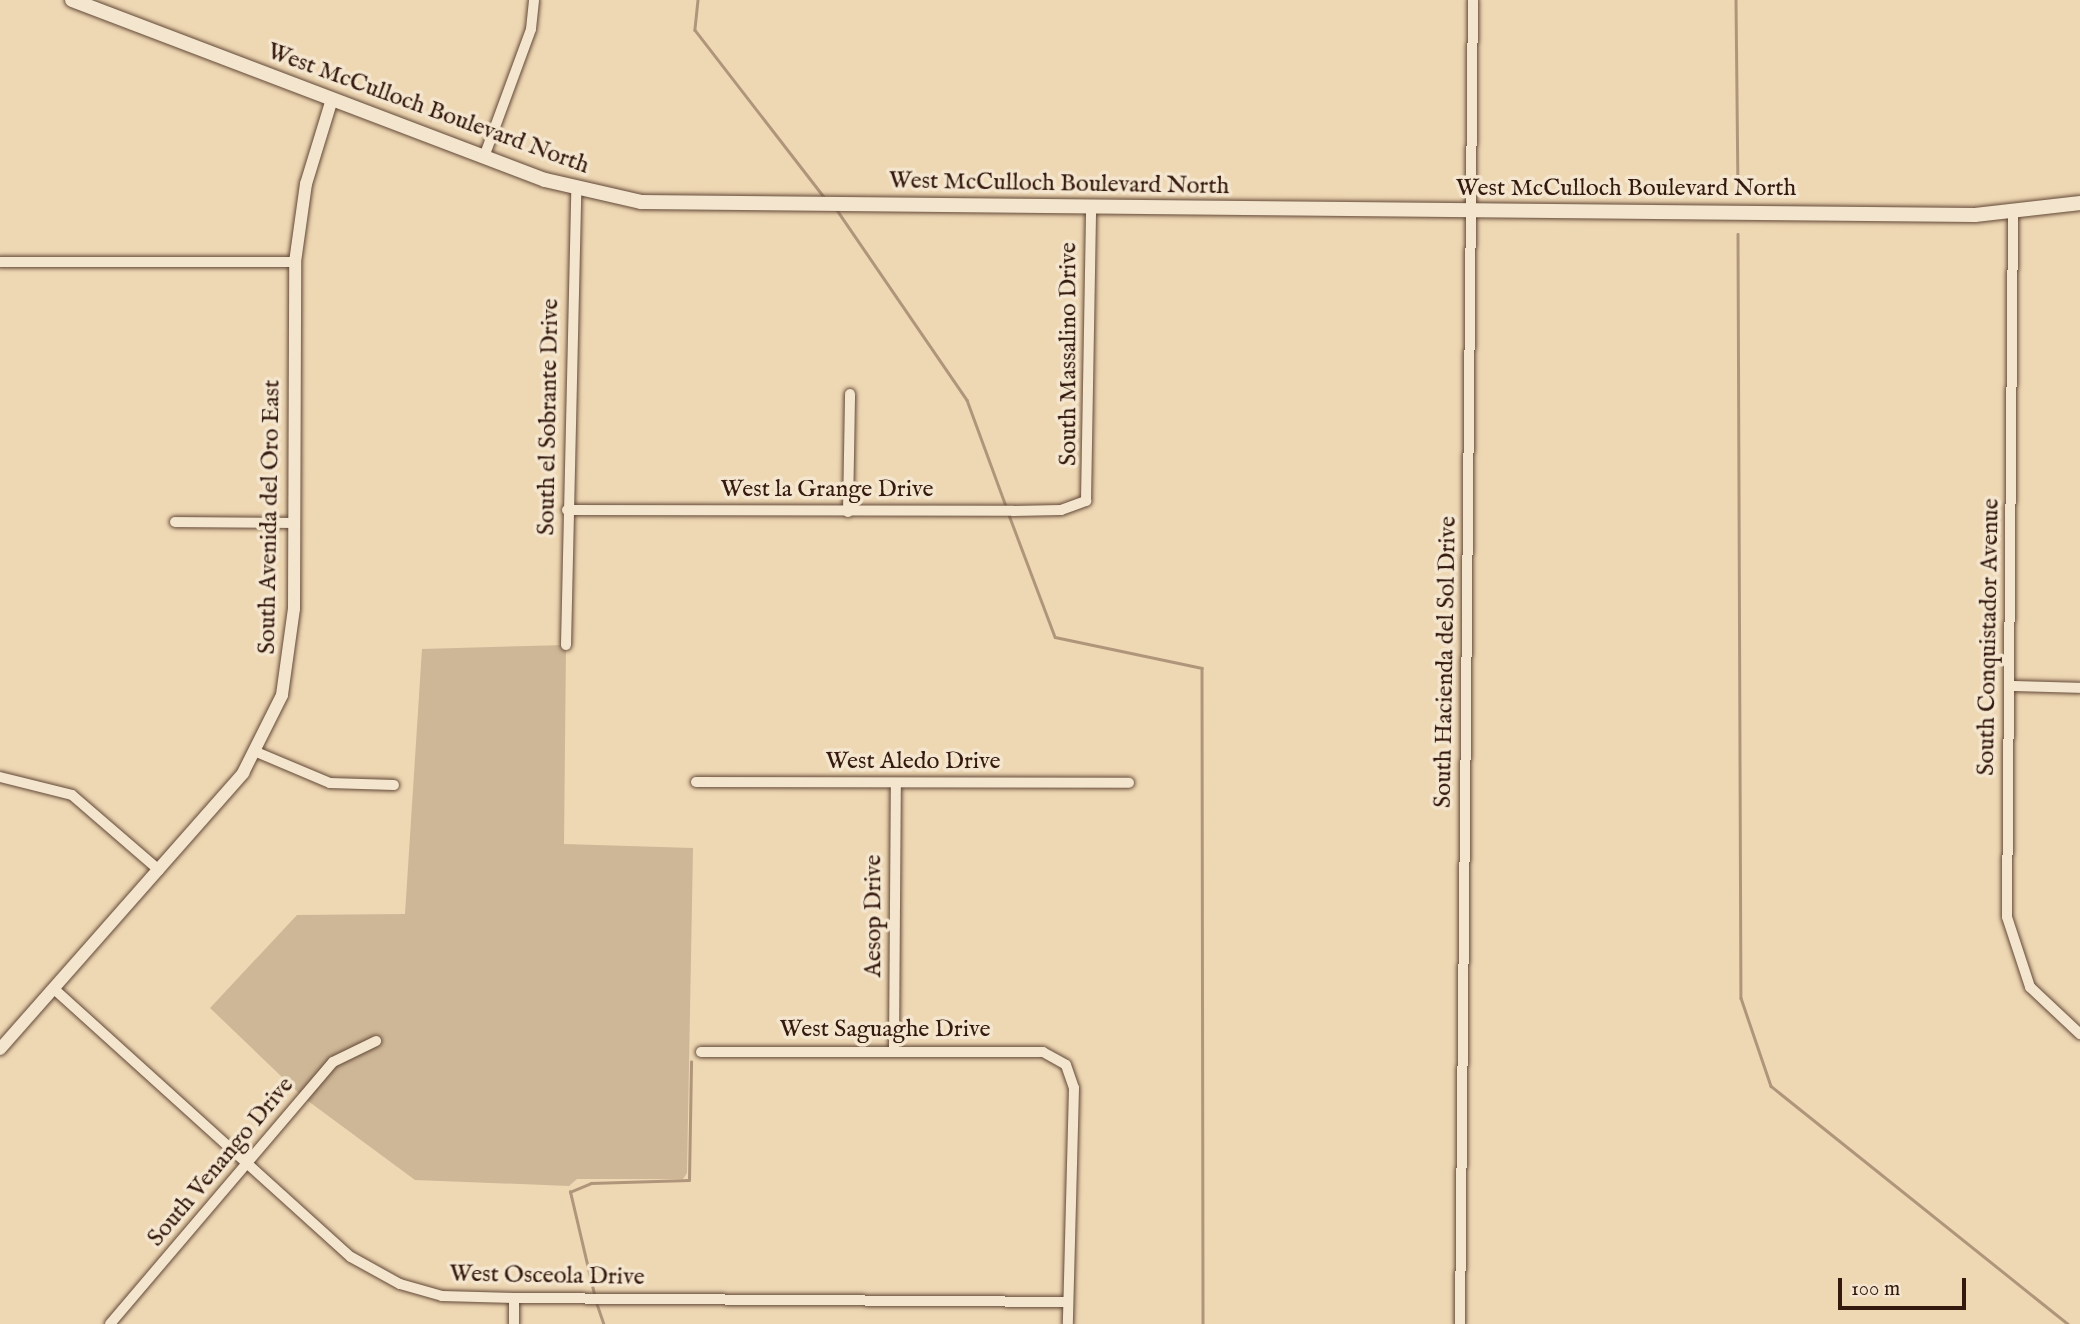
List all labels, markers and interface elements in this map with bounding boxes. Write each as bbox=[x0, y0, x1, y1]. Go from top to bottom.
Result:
street label: West McCulloch Boulevard North bbox=[263, 37, 593, 181]
street label: West McCulloch Boulevard North bbox=[889, 167, 1229, 201]
street label: West McCulloch Boulevard North bbox=[1456, 175, 1796, 203]
street label: South Massalino Drive bbox=[1055, 242, 1083, 466]
street label: South el Sobrante Drive bbox=[533, 298, 565, 536]
street label: South Avenida del Oro East bbox=[253, 379, 287, 655]
street label: West la Grange Drive bbox=[720, 476, 934, 504]
street label: South Conquistador Avenue bbox=[1972, 498, 2006, 776]
street label: South Hacienda del Sol Drive bbox=[1429, 516, 1463, 808]
street label: West Aledo Drive bbox=[825, 748, 1001, 776]
street label: Aesop Drive bbox=[860, 855, 888, 977]
street label: West Saguaghe Drive bbox=[780, 1016, 990, 1044]
street label: South Venango Drive bbox=[142, 1071, 300, 1253]
street label: West Osceola Drive bbox=[449, 1260, 645, 1292]
scale bar bbox=[1842, 1264, 1970, 1308]
text: 100 m bbox=[1851, 1276, 1900, 1303]

